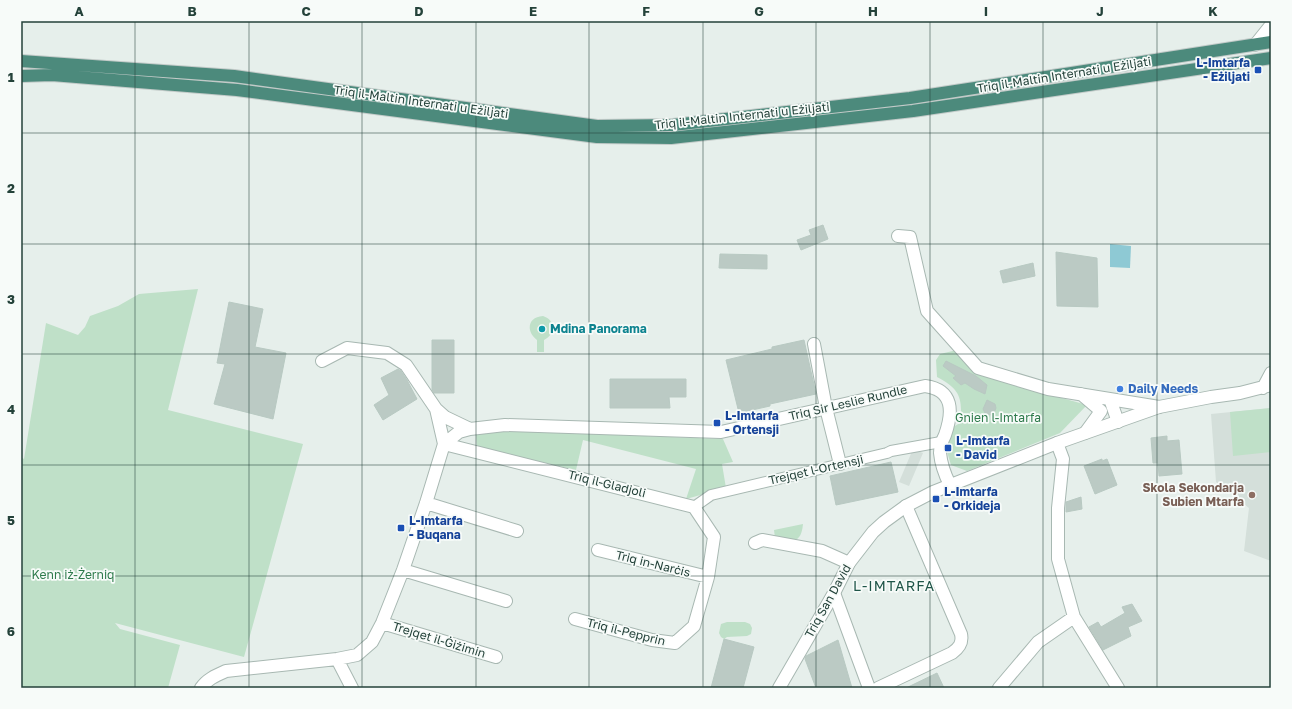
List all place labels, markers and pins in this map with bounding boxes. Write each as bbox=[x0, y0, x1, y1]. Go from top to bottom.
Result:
place label: L-Imtarfa - Eżiljati bbox=[1196, 55, 1250, 84]
marker: L-Imtarfa - Eżiljati bbox=[1253, 65, 1263, 75]
place label: Mdina Panorama bbox=[550, 321, 647, 336]
marker: Mdina Panorama bbox=[537, 324, 547, 334]
place label: Daily Needs bbox=[1128, 381, 1198, 396]
marker: Daily Needs bbox=[1115, 384, 1125, 394]
place label: L-Imtarfa - Ortensji bbox=[725, 408, 779, 437]
marker: L-Imtarfa - Ortensji bbox=[712, 418, 722, 428]
place label: L-Imtarfa - David bbox=[956, 433, 1010, 462]
marker: L-Imtarfa - David bbox=[943, 443, 953, 453]
place label: Skola Sekondarja Subien Mtarfa bbox=[1142, 480, 1244, 509]
place label: L-Imtarfa - Orkideja bbox=[944, 484, 1000, 513]
marker: Skola Sekondarja Subien Mtarfa bbox=[1247, 490, 1257, 500]
marker: L-Imtarfa - Orkideja bbox=[931, 494, 941, 504]
place label: L-Imtarfa - Buqana bbox=[409, 513, 463, 542]
marker: L-Imtarfa - Buqana bbox=[396, 523, 406, 533]

